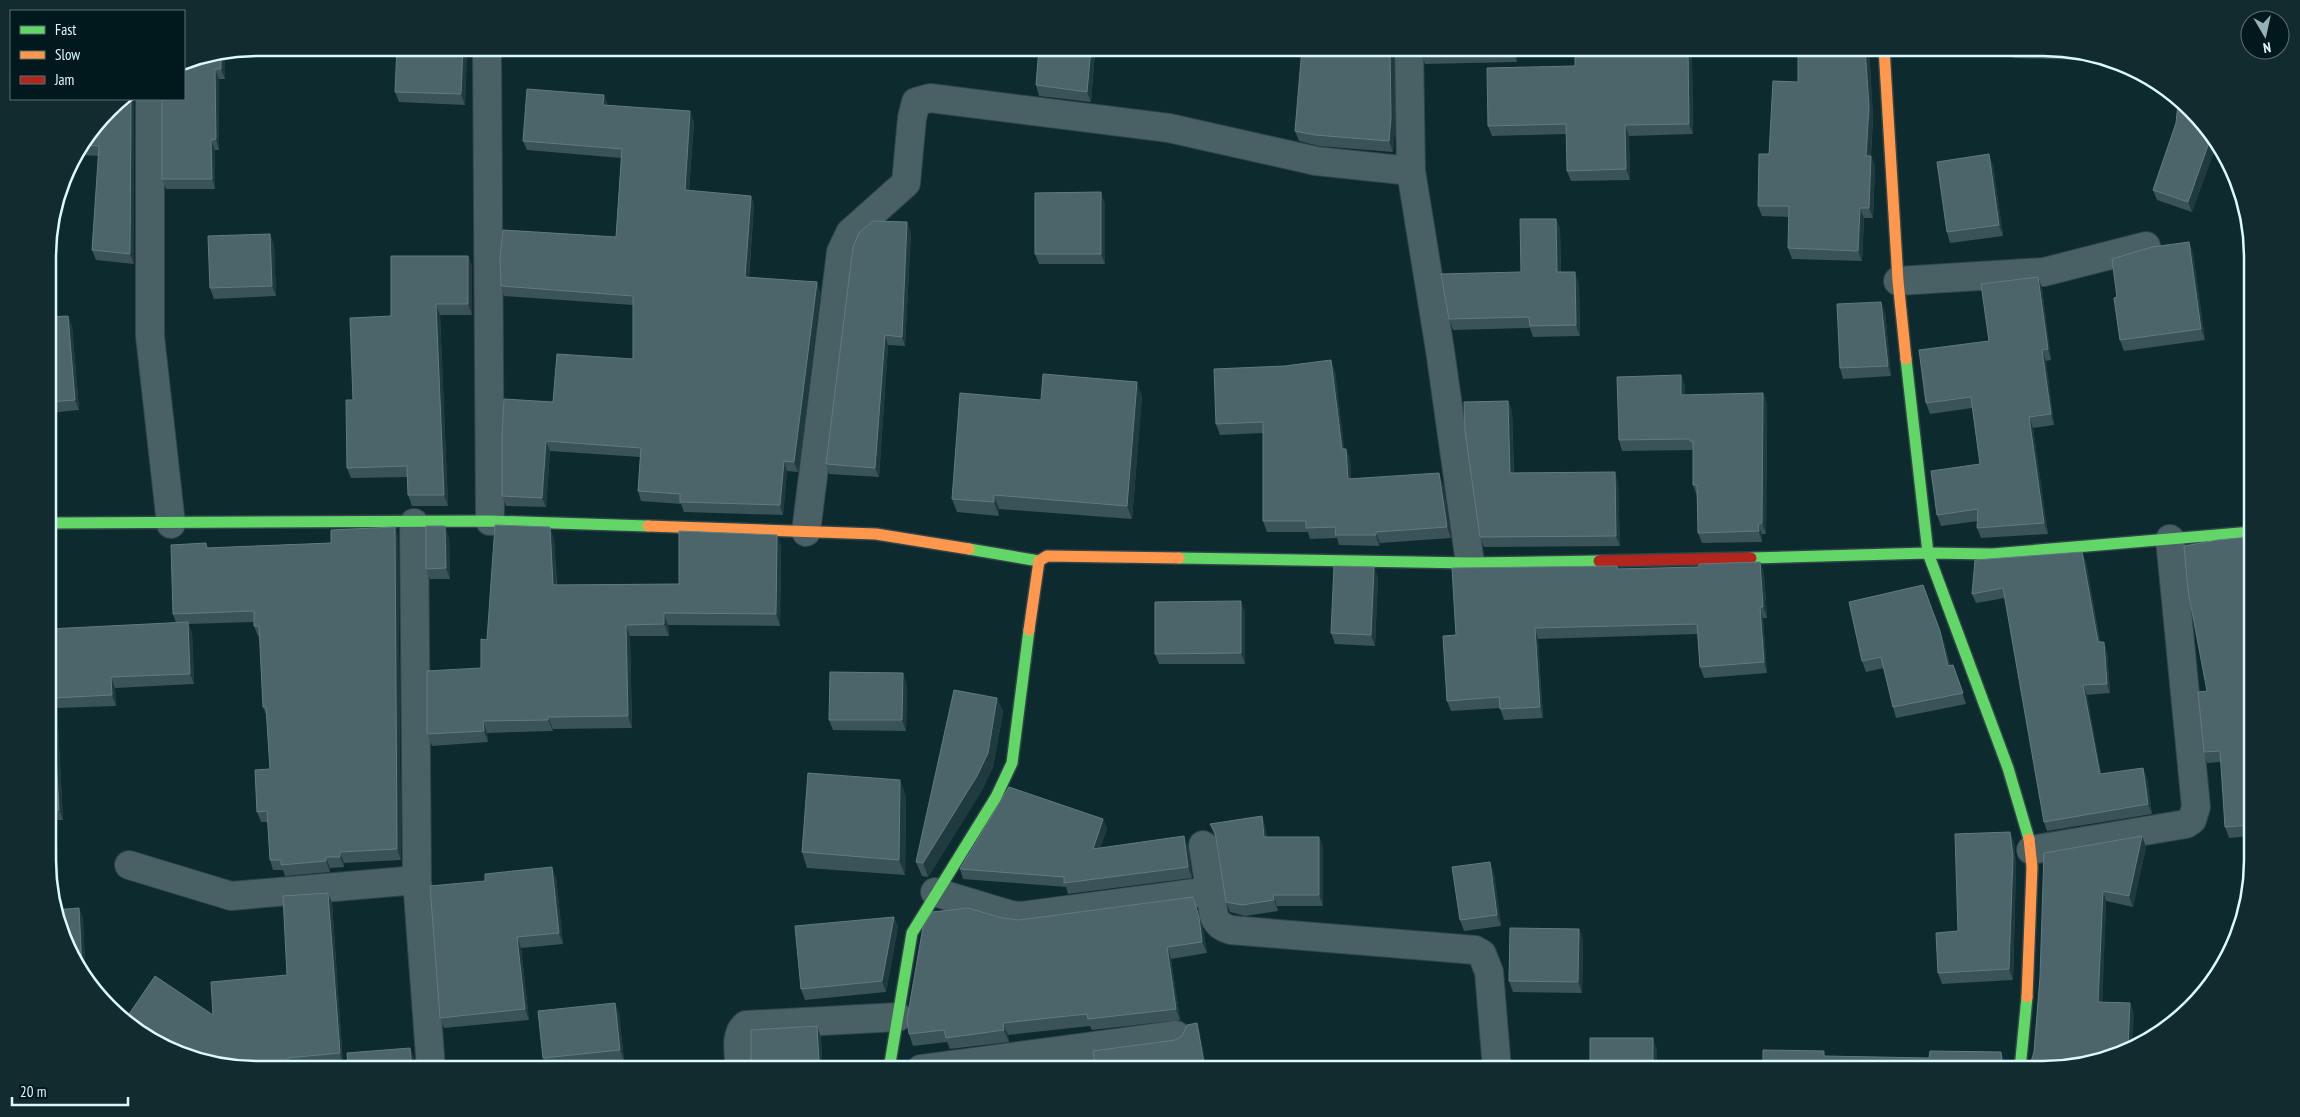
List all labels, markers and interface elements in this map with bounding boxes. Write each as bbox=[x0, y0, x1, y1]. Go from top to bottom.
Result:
legend bbox=[10, 10, 185, 100]
north arrow bbox=[2240, 10, 2290, 60]
text: Fast bbox=[55, 20, 76, 39]
text: N bbox=[2262, 38, 2272, 57]
text: Slow bbox=[55, 45, 80, 64]
text: Jam bbox=[54, 70, 74, 89]
scale bar bbox=[12, 1074, 129, 1106]
text: 20 m bbox=[20, 1082, 46, 1101]

